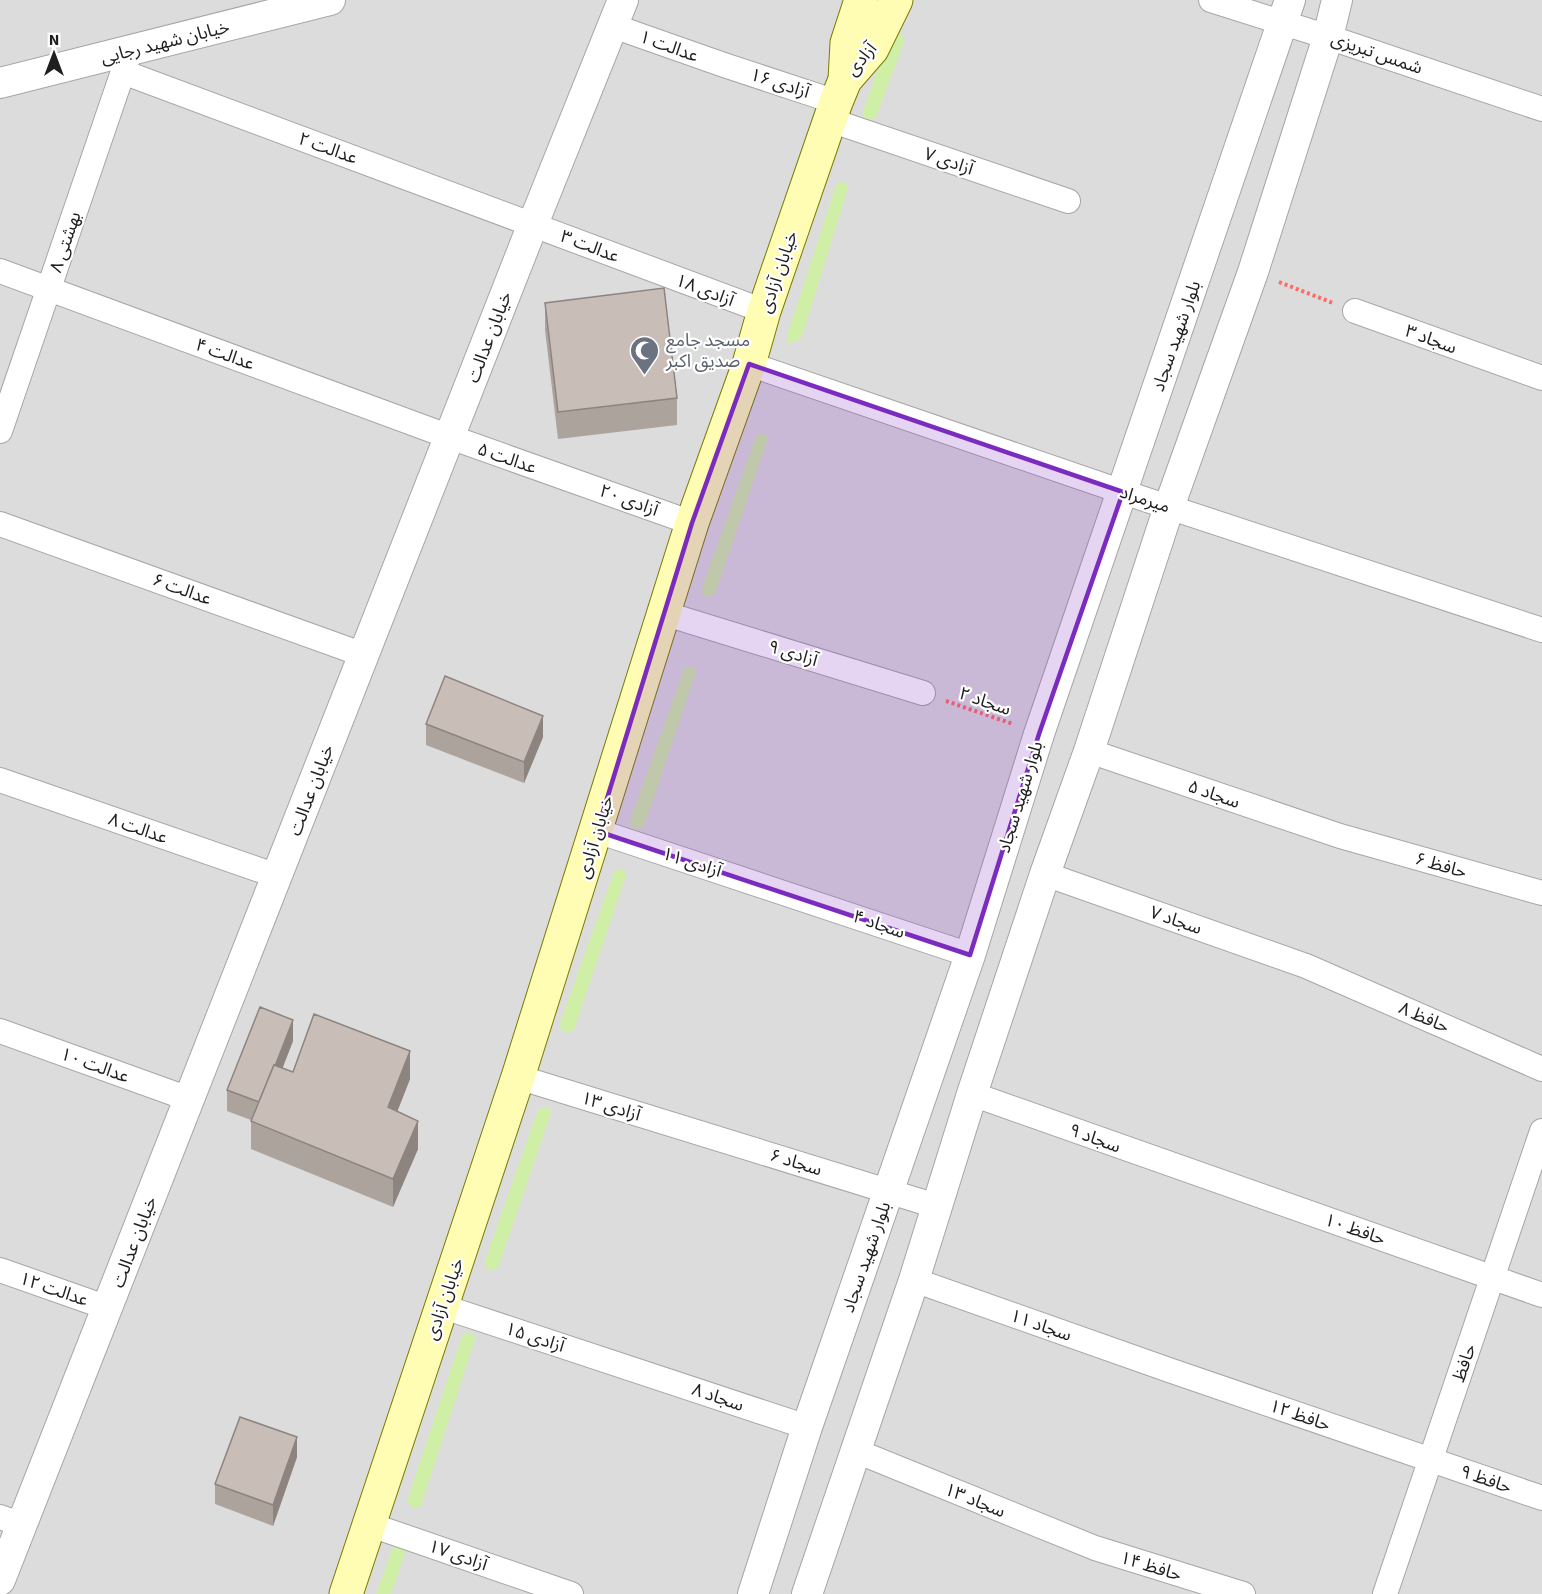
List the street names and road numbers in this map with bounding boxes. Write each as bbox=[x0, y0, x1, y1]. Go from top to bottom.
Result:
street label: خیابان شهید رجایی bbox=[98, 14, 232, 71]
street label: عدالت ۱ bbox=[636, 24, 702, 69]
street label: شمس تبریزی bbox=[1328, 26, 1426, 81]
street label: آزادی bbox=[840, 37, 883, 82]
street label: آزادی ۱۶ bbox=[747, 62, 813, 105]
street label: عدالت ۲ bbox=[295, 126, 361, 171]
street label: آزادی ۷ bbox=[921, 141, 978, 182]
street label: بهشتی ۸ bbox=[43, 208, 88, 276]
street label: عدالت ۳ bbox=[557, 224, 623, 269]
street label: خیابان آزادی bbox=[753, 228, 804, 317]
street label: آزادی ۱۸ bbox=[672, 268, 739, 313]
street label: بلوار شهید سجاد bbox=[1146, 277, 1207, 395]
street label: خیابان عدالت bbox=[461, 288, 518, 386]
street label: سجاد ۳ bbox=[1402, 319, 1460, 360]
street label: عدالت ۴ bbox=[192, 332, 258, 377]
street label: عدالت ۵ bbox=[474, 437, 540, 480]
street label: آزادی ۲۰ bbox=[596, 478, 663, 523]
street label: میرمراد bbox=[1116, 480, 1173, 519]
street label: عدالت ۶ bbox=[149, 567, 215, 612]
street label: آزادی ۹ bbox=[765, 634, 822, 673]
street label: سجاد ۲ bbox=[956, 681, 1014, 722]
street label: بلوار شهید سجاد bbox=[992, 738, 1049, 856]
street label: خیابان عدالت bbox=[283, 741, 340, 839]
street label: سجاد ۵ bbox=[1185, 774, 1243, 815]
street label: خیابان آزادی bbox=[571, 793, 620, 882]
street label: عدالت ۸ bbox=[105, 807, 171, 850]
street label: آزادی ۱۱ bbox=[659, 841, 725, 884]
street label: حافظ ۶ bbox=[1412, 846, 1470, 885]
street label: سجاد ۷ bbox=[1147, 900, 1205, 941]
street label: سجاد ۴ bbox=[850, 904, 908, 945]
street label: حافظ ۸ bbox=[1395, 996, 1453, 1039]
street label: عدالت ۱۰ bbox=[57, 1042, 133, 1089]
street label: آزادی ۱۳ bbox=[578, 1086, 644, 1128]
street label: سجاد ۹ bbox=[1066, 1118, 1124, 1159]
street label: سجاد ۶ bbox=[767, 1143, 825, 1182]
street label: خیابان عدالت bbox=[106, 1193, 163, 1291]
street label: بلوار شهید سجاد bbox=[836, 1198, 897, 1316]
street label: حافظ ۱۰ bbox=[1321, 1207, 1389, 1252]
street label: خیابان آزادی bbox=[419, 1255, 470, 1344]
street label: عدالت ۱۲ bbox=[16, 1266, 92, 1313]
street label: سجاد ۱۱ bbox=[1007, 1303, 1075, 1348]
street label: آزادی ۱۵ bbox=[502, 1316, 568, 1359]
street label: حافظ bbox=[1446, 1341, 1483, 1386]
street label: سجاد ۸ bbox=[689, 1377, 747, 1418]
street label: حافظ ۱۲ bbox=[1266, 1393, 1334, 1438]
street label: حافظ ۹ bbox=[1457, 1459, 1515, 1500]
street label: سجاد ۱۳ bbox=[941, 1477, 1009, 1524]
street label: آزادی ۱۷ bbox=[425, 1534, 492, 1577]
street label: حافظ ۱۴ bbox=[1117, 1545, 1185, 1588]

